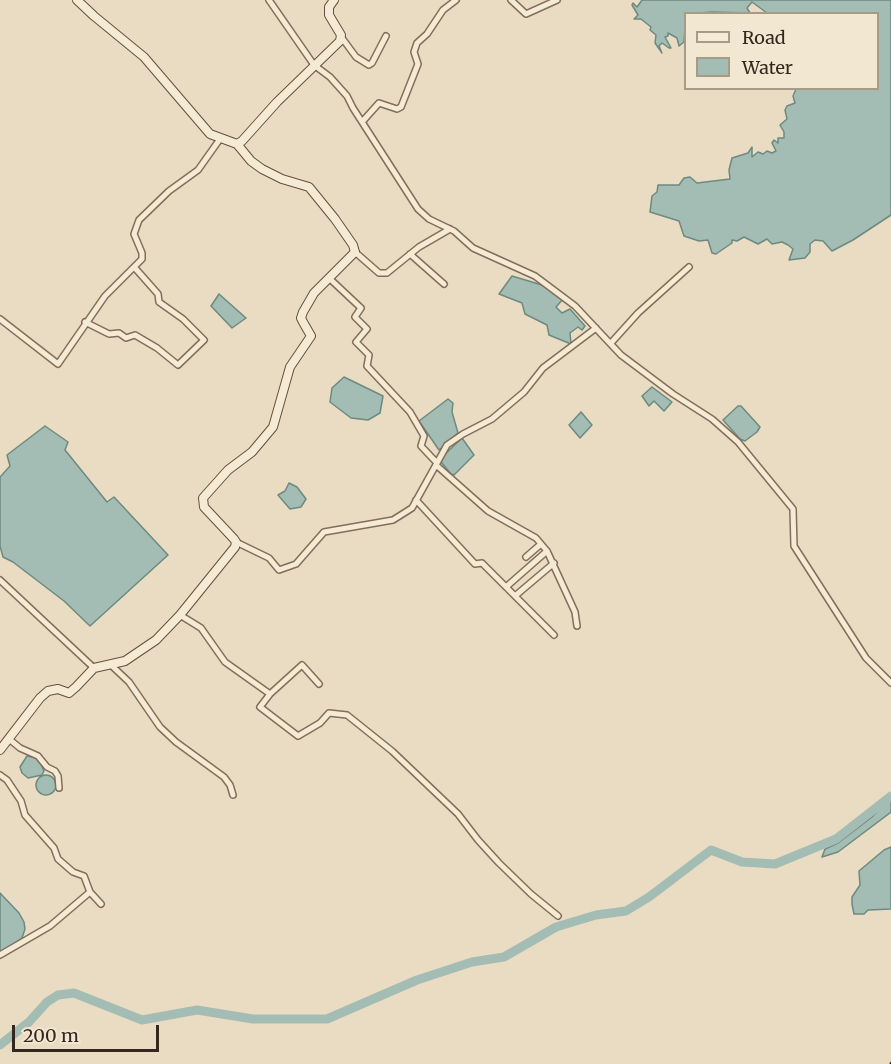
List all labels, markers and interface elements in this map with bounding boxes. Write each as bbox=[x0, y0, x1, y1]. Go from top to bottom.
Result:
legend bbox=[684, 12, 879, 90]
text: Road bbox=[742, 26, 786, 49]
text: Water bbox=[742, 56, 793, 79]
scale bar bbox=[15, 1013, 162, 1051]
text: 200 m bbox=[23, 1024, 79, 1047]

